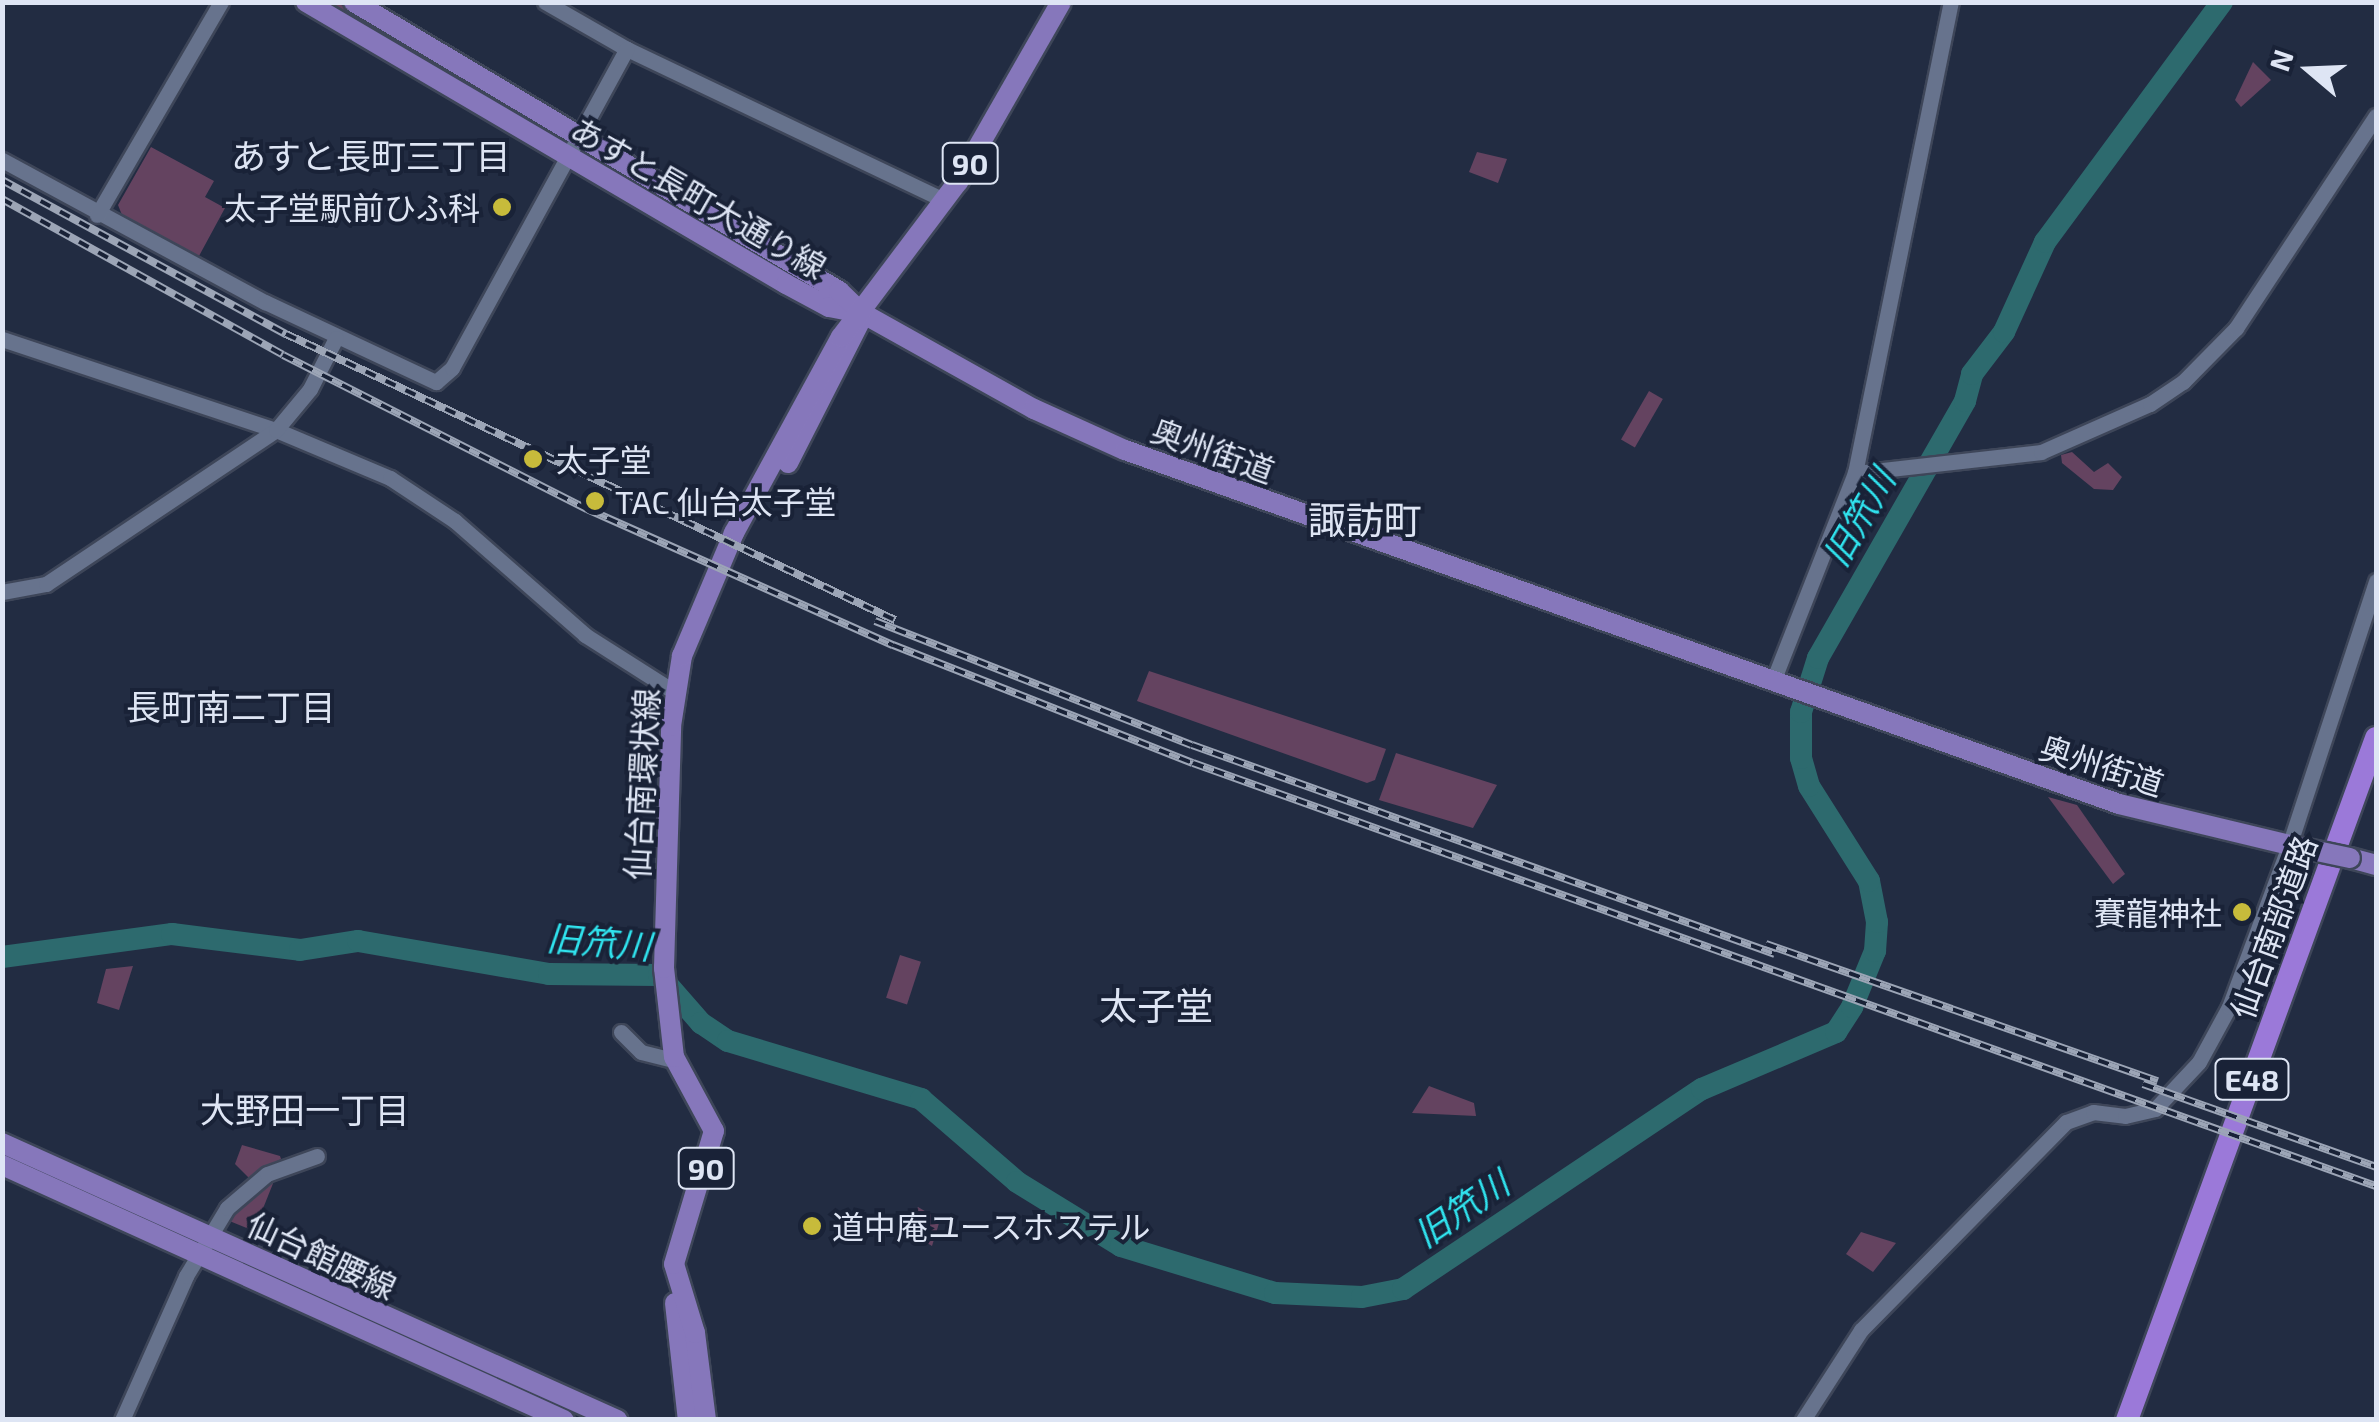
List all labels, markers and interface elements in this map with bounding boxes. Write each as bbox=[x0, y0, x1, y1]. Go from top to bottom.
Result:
north arrow bbox=[2259, 20, 2359, 120]
text: N bbox=[2261, 45, 2300, 75]
street label: あすと長町大通り線 bbox=[565, 108, 833, 286]
district label: あすと長町三丁目 bbox=[231, 134, 511, 176]
road number: 90 bbox=[940, 138, 1000, 188]
place label: 太子堂駅前ひふ科 bbox=[224, 188, 480, 226]
marker: 太子堂駅前ひふ科 bbox=[489, 194, 515, 220]
street label: 奥州街道 bbox=[1146, 410, 1280, 490]
place label: 太子堂 bbox=[556, 440, 652, 478]
marker: 太子堂 bbox=[520, 446, 546, 472]
water label: 旧笊川 bbox=[1814, 461, 1902, 573]
place label: TAC 仙台太子堂 bbox=[615, 482, 837, 520]
marker: TAC 仙台太子堂 bbox=[584, 490, 606, 512]
district label: 諏訪町 bbox=[1308, 497, 1422, 543]
district label: 長町南二丁目 bbox=[126, 685, 336, 727]
street label: 仙台南環状線 bbox=[617, 687, 665, 881]
street label: 奥州街道 bbox=[2035, 727, 2169, 803]
street label: 仙台南部道路 bbox=[2222, 830, 2324, 1024]
place label: 賽龍神社 bbox=[2094, 893, 2222, 931]
marker: 賽龍神社 bbox=[2231, 901, 2253, 923]
water label: 旧笊川 bbox=[545, 916, 653, 966]
district label: 太子堂 bbox=[1099, 983, 1213, 1029]
road number: E48 bbox=[2212, 1054, 2292, 1104]
district label: 大野田一丁目 bbox=[200, 1088, 410, 1130]
road number: 90 bbox=[676, 1143, 736, 1193]
water label: 旧笊川 bbox=[1406, 1161, 1516, 1255]
street label: 仙台館腰線 bbox=[241, 1204, 403, 1306]
place label: 道中庵ユースホステル bbox=[832, 1207, 1152, 1245]
marker: 道中庵ユースホステル bbox=[801, 1215, 823, 1237]

